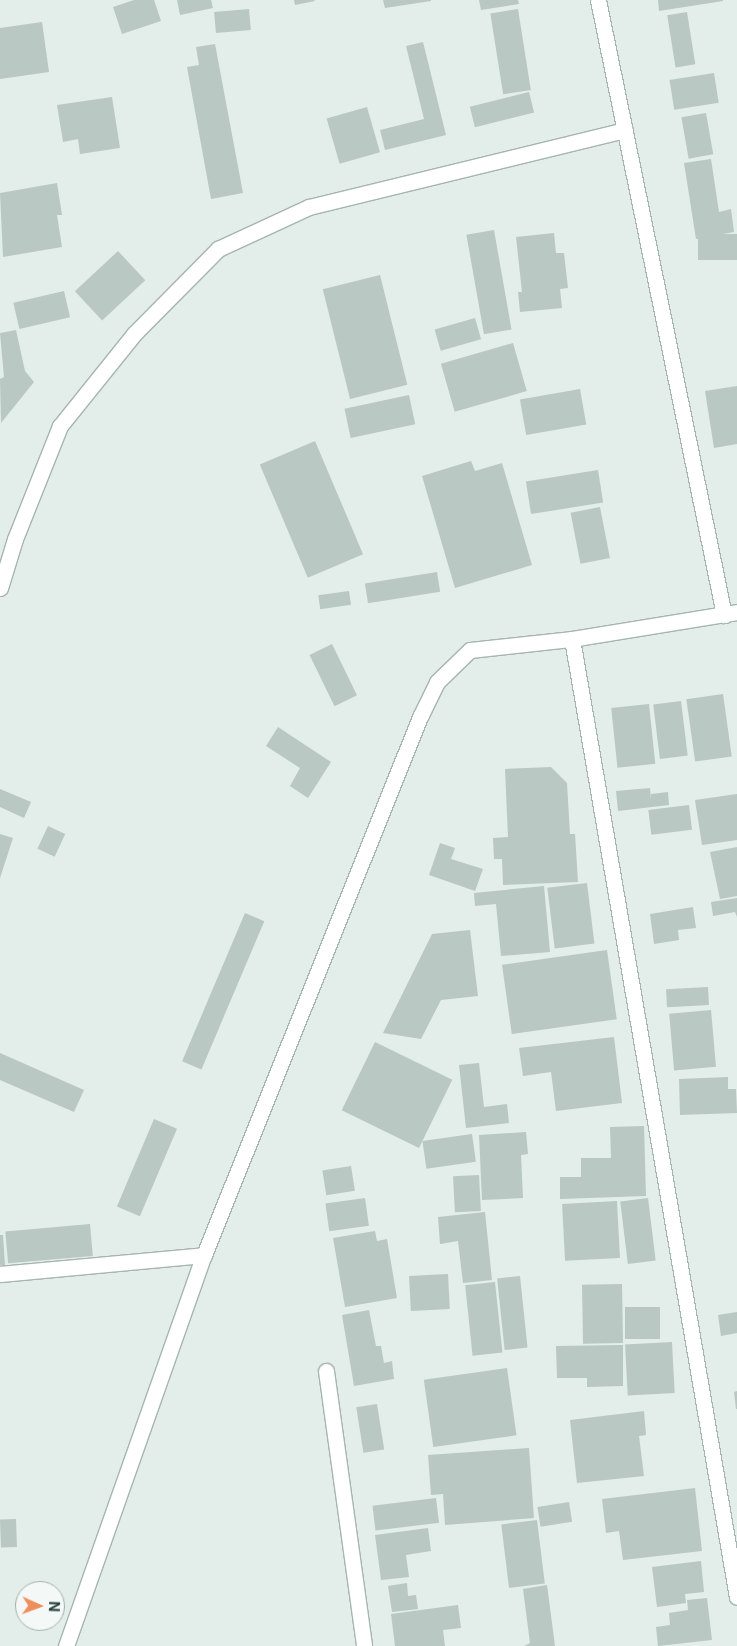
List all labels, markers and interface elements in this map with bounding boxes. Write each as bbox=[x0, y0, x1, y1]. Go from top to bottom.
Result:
north arrow bbox=[15, 1581, 65, 1631]
text: N bbox=[46, 1601, 63, 1612]

